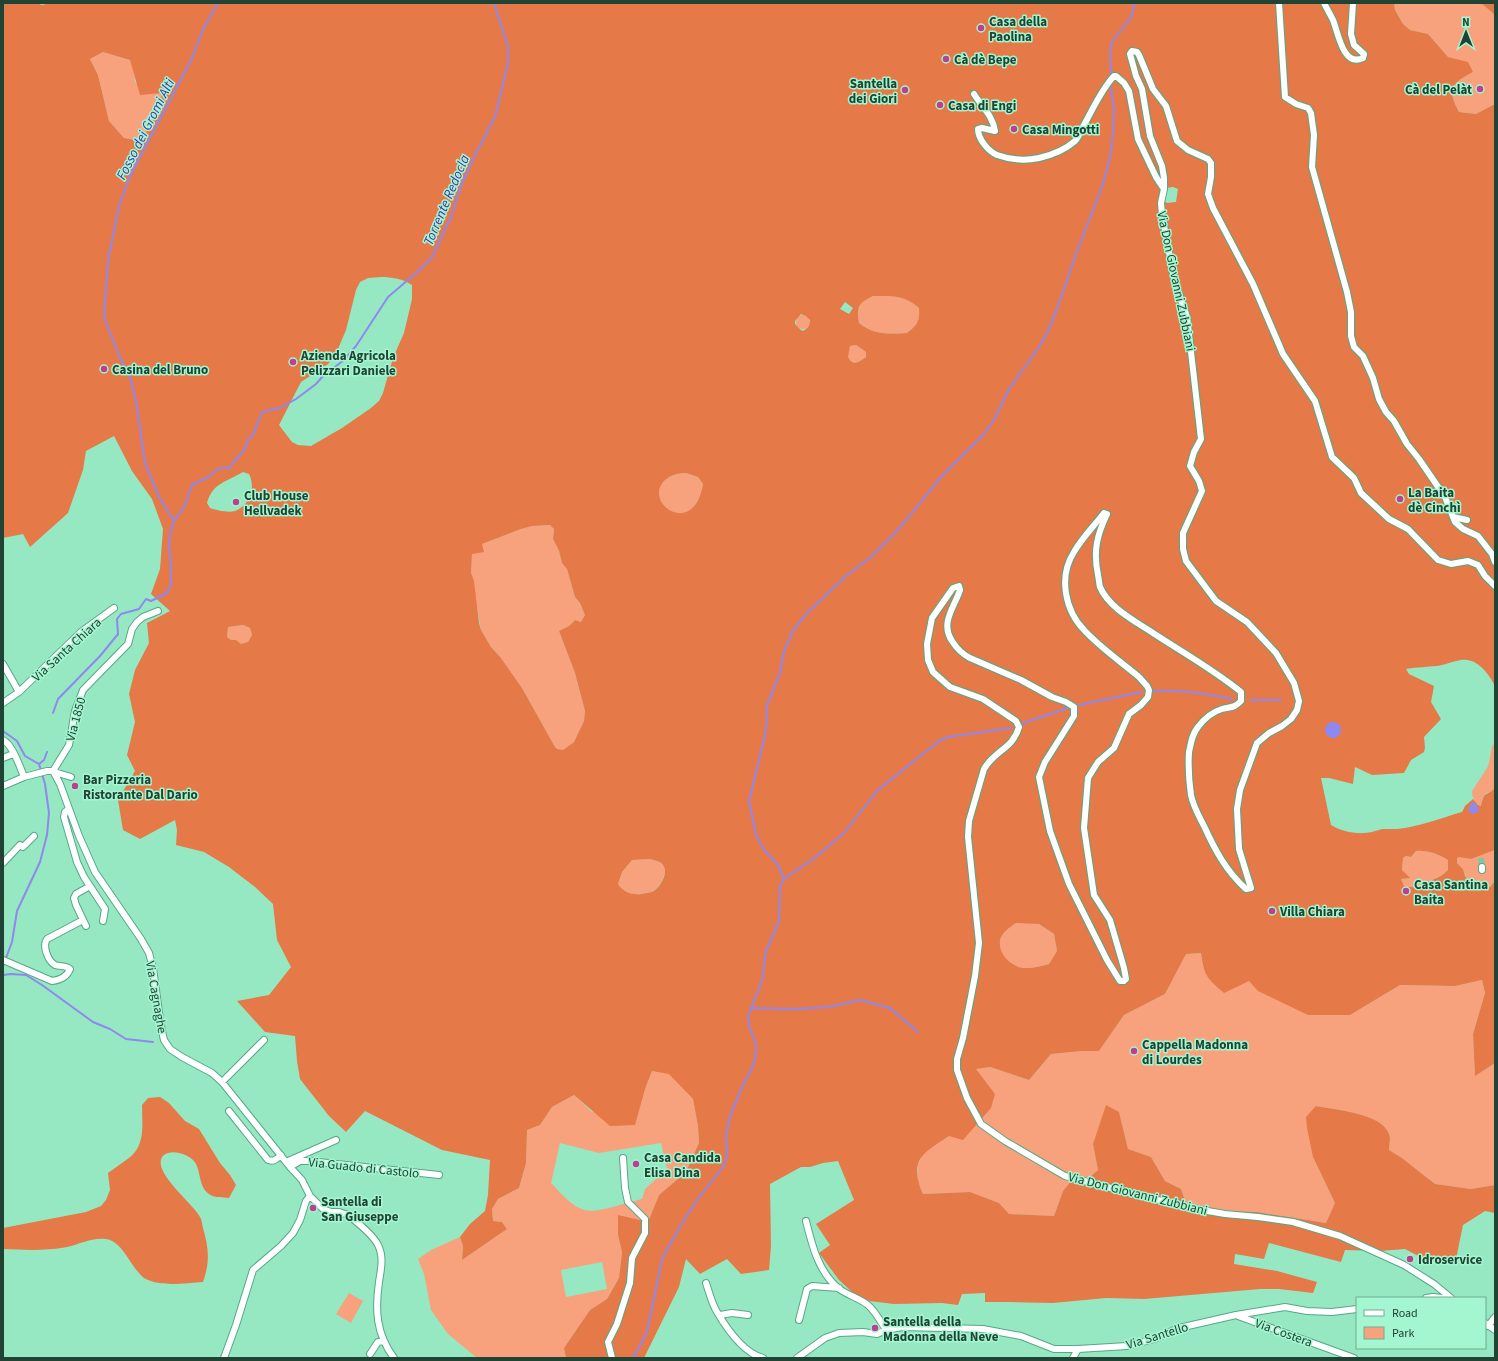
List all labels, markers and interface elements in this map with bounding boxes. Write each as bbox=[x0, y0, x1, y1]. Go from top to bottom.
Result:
north arrow bbox=[1446, 12, 1486, 52]
place label: Casa della Paolina bbox=[989, 13, 1047, 46]
text: N bbox=[1462, 15, 1470, 30]
marker: Casa della Paolina bbox=[976, 23, 986, 33]
place label: Cà dè Bepe bbox=[954, 51, 1017, 69]
marker: Cà dè Bepe bbox=[941, 54, 951, 64]
water label: Fosso dei Gromi Alti bbox=[112, 75, 180, 183]
place label: Santella dei Giori bbox=[849, 75, 897, 108]
place label: Cà del Pelàt bbox=[1405, 81, 1472, 99]
marker: Cà del Pelàt bbox=[1475, 84, 1485, 94]
marker: Santella dei Giori bbox=[900, 85, 910, 95]
place label: Casa di Engi bbox=[948, 97, 1016, 115]
marker: Casa di Engi bbox=[935, 100, 945, 110]
place label: Casa Mingotti bbox=[1022, 121, 1099, 139]
marker: Casa Mingotti bbox=[1009, 124, 1019, 134]
water label: Torrente Redocla bbox=[419, 151, 475, 249]
street label: Via Don Giovanni Zubbiani bbox=[1152, 210, 1200, 353]
place label: Azienda Agricola Pelizzari Daniele bbox=[300, 347, 396, 380]
marker: Azienda Agricola Pelizzari Daniele bbox=[288, 357, 298, 367]
place label: Casina del Bruno bbox=[112, 361, 208, 379]
marker: Casina del Bruno bbox=[99, 364, 109, 374]
place label: La Baita dè Cinchì bbox=[1408, 484, 1460, 517]
place label: Club House Hellvadek bbox=[244, 487, 309, 520]
marker: La Baita dè Cinchì bbox=[1395, 494, 1405, 504]
marker: Club House Hellvadek bbox=[231, 497, 241, 507]
street label: Via Santa Chiara bbox=[28, 614, 105, 686]
street label: Via 1850 bbox=[61, 695, 90, 743]
place label: Bar Pizzeria Ristorante Dal Dario bbox=[83, 771, 198, 804]
marker: Bar Pizzeria Ristorante Dal Dario bbox=[70, 781, 80, 791]
place label: Casa Santina Baita bbox=[1414, 876, 1488, 909]
marker: Casa Santina Baita bbox=[1401, 886, 1411, 896]
place label: Villa Chiara bbox=[1279, 903, 1345, 921]
marker: Villa Chiara bbox=[1267, 906, 1277, 916]
street label: Via Cagnaghe bbox=[141, 960, 171, 1035]
place label: Cappella Madonna di Lourdes bbox=[1142, 1036, 1248, 1069]
marker: Cappella Madonna di Lourdes bbox=[1129, 1046, 1139, 1056]
place label: Casa Candida Elisa Dina bbox=[644, 1149, 721, 1182]
street label: Via Guado di Castolo bbox=[308, 1153, 420, 1183]
marker: Casa Candida Elisa Dina bbox=[631, 1159, 641, 1169]
street label: Via Don Giovanni Zubbiani bbox=[1066, 1168, 1209, 1220]
place label: Santella di San Giuseppe bbox=[321, 1193, 399, 1226]
marker: Santella di San Giuseppe bbox=[308, 1203, 318, 1213]
place label: Idroservice bbox=[1418, 1251, 1482, 1269]
marker: Idroservice bbox=[1405, 1254, 1415, 1264]
legend bbox=[1356, 1297, 1486, 1349]
text: Road bbox=[1392, 1305, 1418, 1322]
place label: Santella della Madonna della Neve bbox=[883, 1313, 999, 1346]
street label: Via Costera bbox=[1252, 1314, 1315, 1352]
street label: Via Santello bbox=[1124, 1318, 1191, 1354]
marker: Santella della Madonna della Neve bbox=[870, 1323, 880, 1333]
text: Park bbox=[1392, 1325, 1414, 1342]

